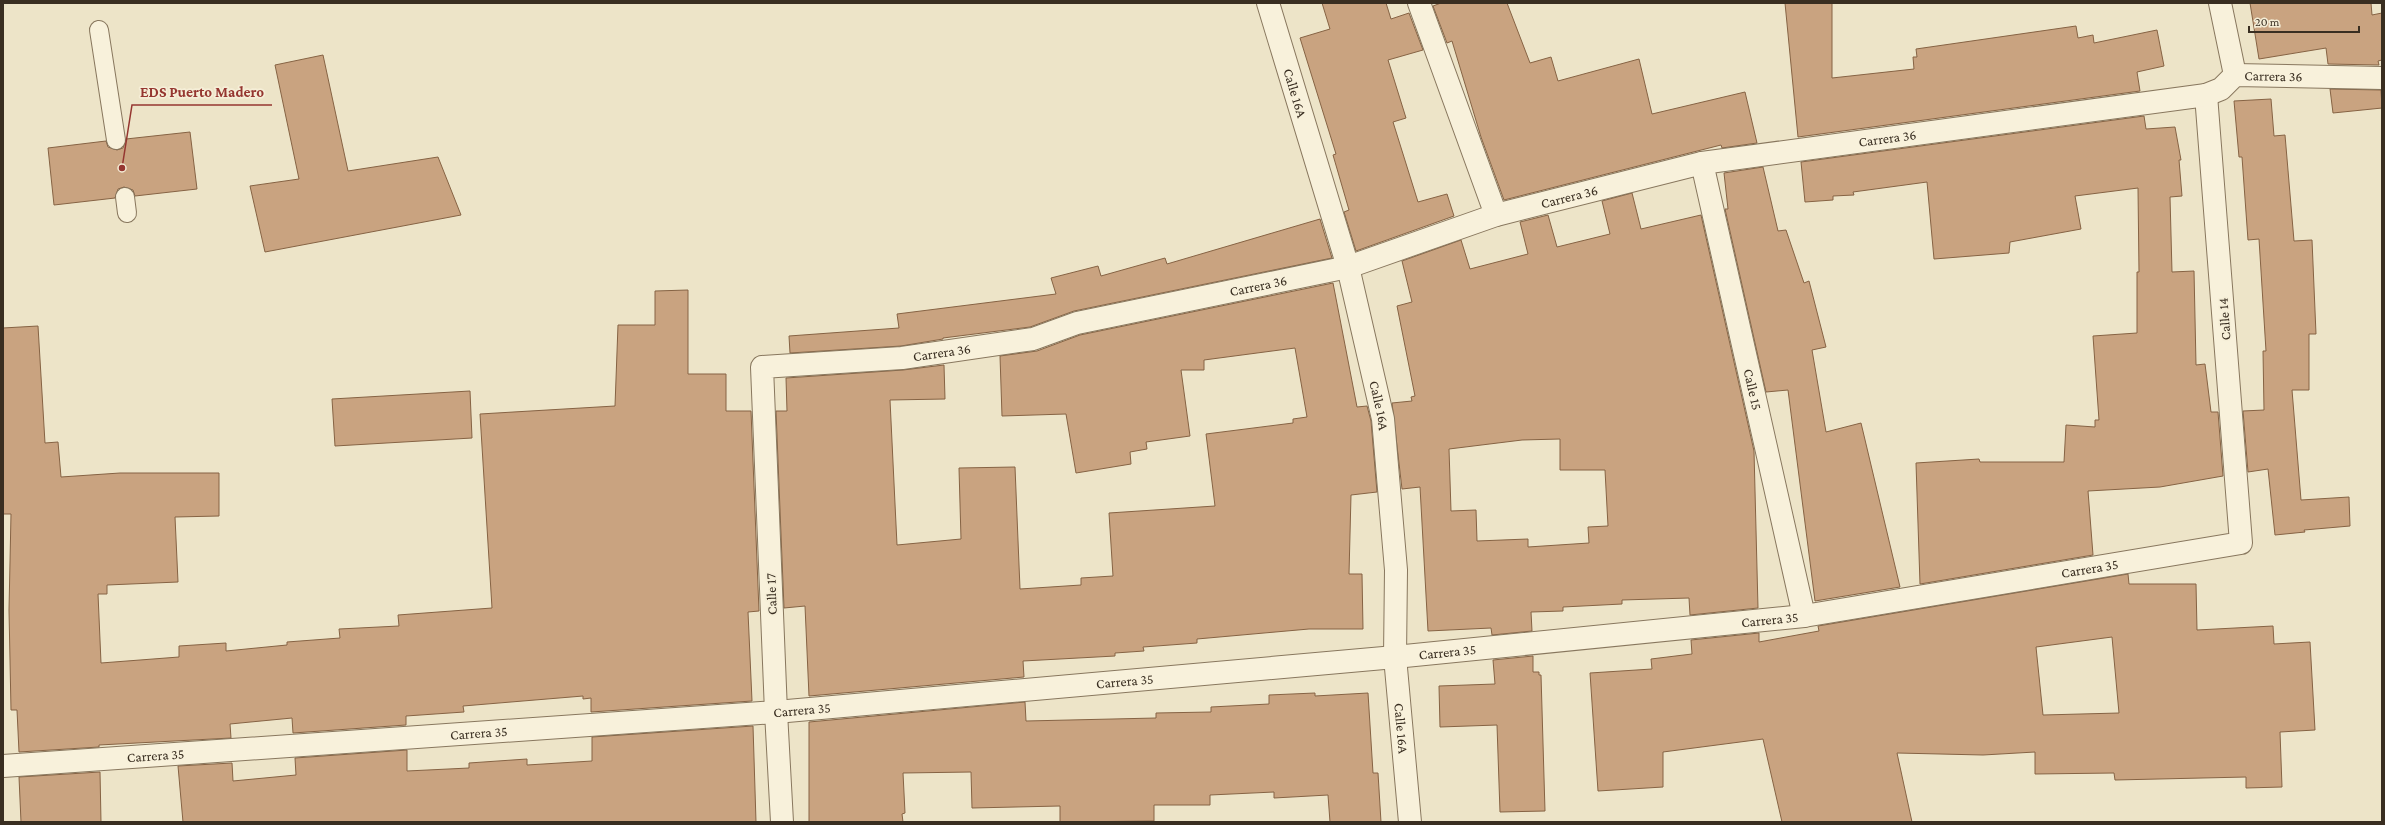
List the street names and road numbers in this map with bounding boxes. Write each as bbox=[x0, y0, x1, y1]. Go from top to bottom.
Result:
street label: Calle 16A bbox=[1280, 66, 1310, 119]
street label: Carrera 36 bbox=[2244, 67, 2303, 84]
street label: Carrera 36 bbox=[1857, 126, 1917, 150]
street label: Carrera 36 bbox=[1539, 182, 1599, 211]
street label: Carrera 36 bbox=[1228, 272, 1288, 299]
street label: Calle 14 bbox=[2215, 297, 2233, 341]
street label: Carrera 36 bbox=[912, 340, 972, 364]
street label: Calle 15 bbox=[1741, 367, 1765, 412]
street label: Calle 16A bbox=[1366, 379, 1392, 431]
street label: Carrera 35 bbox=[2060, 556, 2119, 581]
street label: Calle 17 bbox=[762, 572, 780, 615]
street label: Carrera 35 bbox=[1740, 609, 1799, 630]
street label: Carrera 35 bbox=[1418, 641, 1477, 663]
street label: Carrera 35 bbox=[1095, 670, 1154, 692]
street label: Carrera 35 bbox=[773, 699, 831, 720]
street label: Calle 16A bbox=[1391, 702, 1412, 754]
street label: Carrera 35 bbox=[450, 723, 508, 743]
street label: Carrera 35 bbox=[126, 745, 185, 765]

